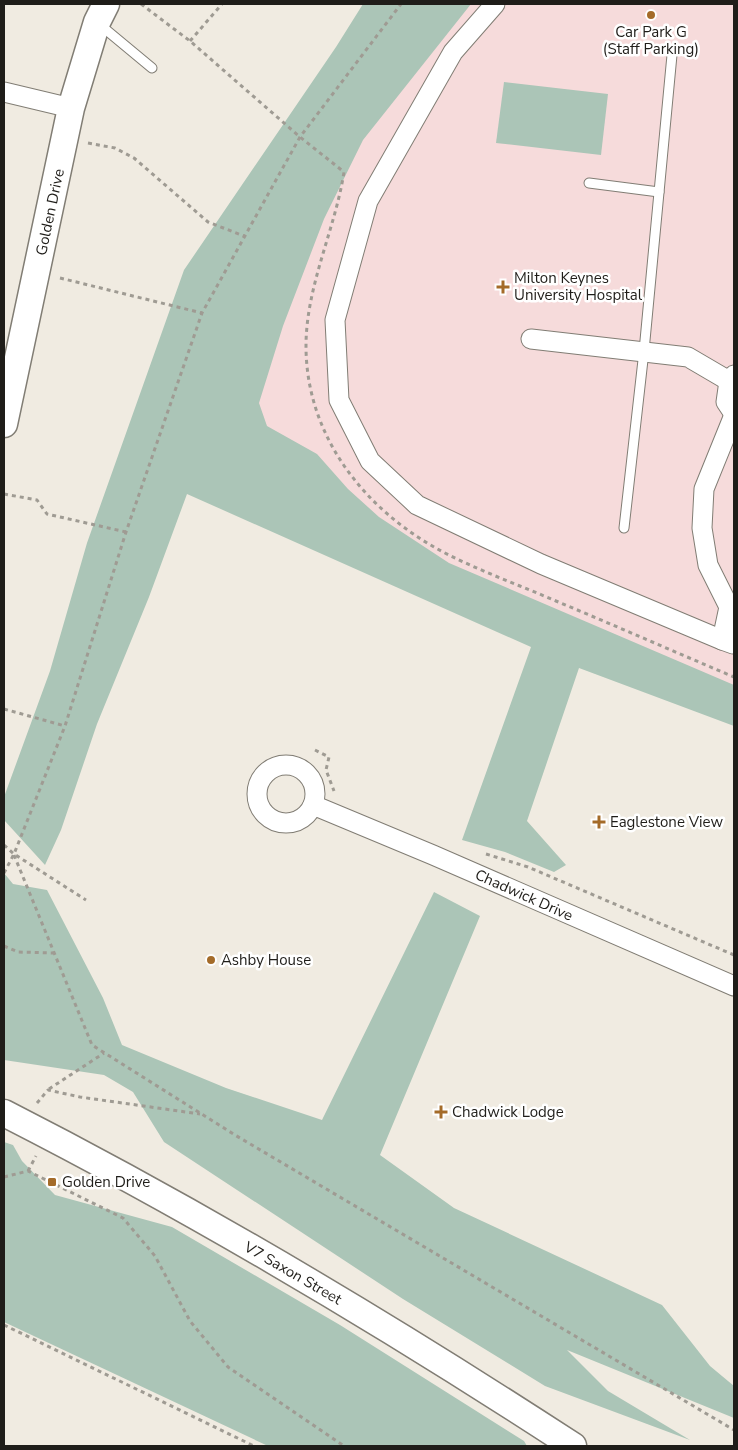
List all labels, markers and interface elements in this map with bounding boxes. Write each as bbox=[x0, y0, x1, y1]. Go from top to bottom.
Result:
marker: Car Park G (Staff Parking) bbox=[645, 9, 657, 21]
place label: Car Park G (Staff Parking) bbox=[603, 22, 699, 59]
street label: Golden Drive bbox=[31, 167, 69, 257]
place label: Milton Keynes University Hospital bbox=[514, 268, 643, 305]
marker: Milton Keynes University Hospital bbox=[496, 280, 510, 294]
place label: Eaglestone View bbox=[610, 812, 723, 832]
marker: Eaglestone View bbox=[592, 815, 606, 829]
street label: Chadwick Drive bbox=[472, 864, 576, 926]
place label: Ashby House bbox=[221, 950, 311, 970]
marker: Ashby House bbox=[205, 954, 217, 966]
place label: Chadwick Lodge bbox=[452, 1102, 564, 1122]
marker: Chadwick Lodge bbox=[434, 1105, 448, 1119]
place label: Golden Drive bbox=[62, 1172, 150, 1192]
marker: Golden Drive bbox=[46, 1176, 58, 1188]
street label: V7 Saxon Street bbox=[240, 1236, 346, 1309]

